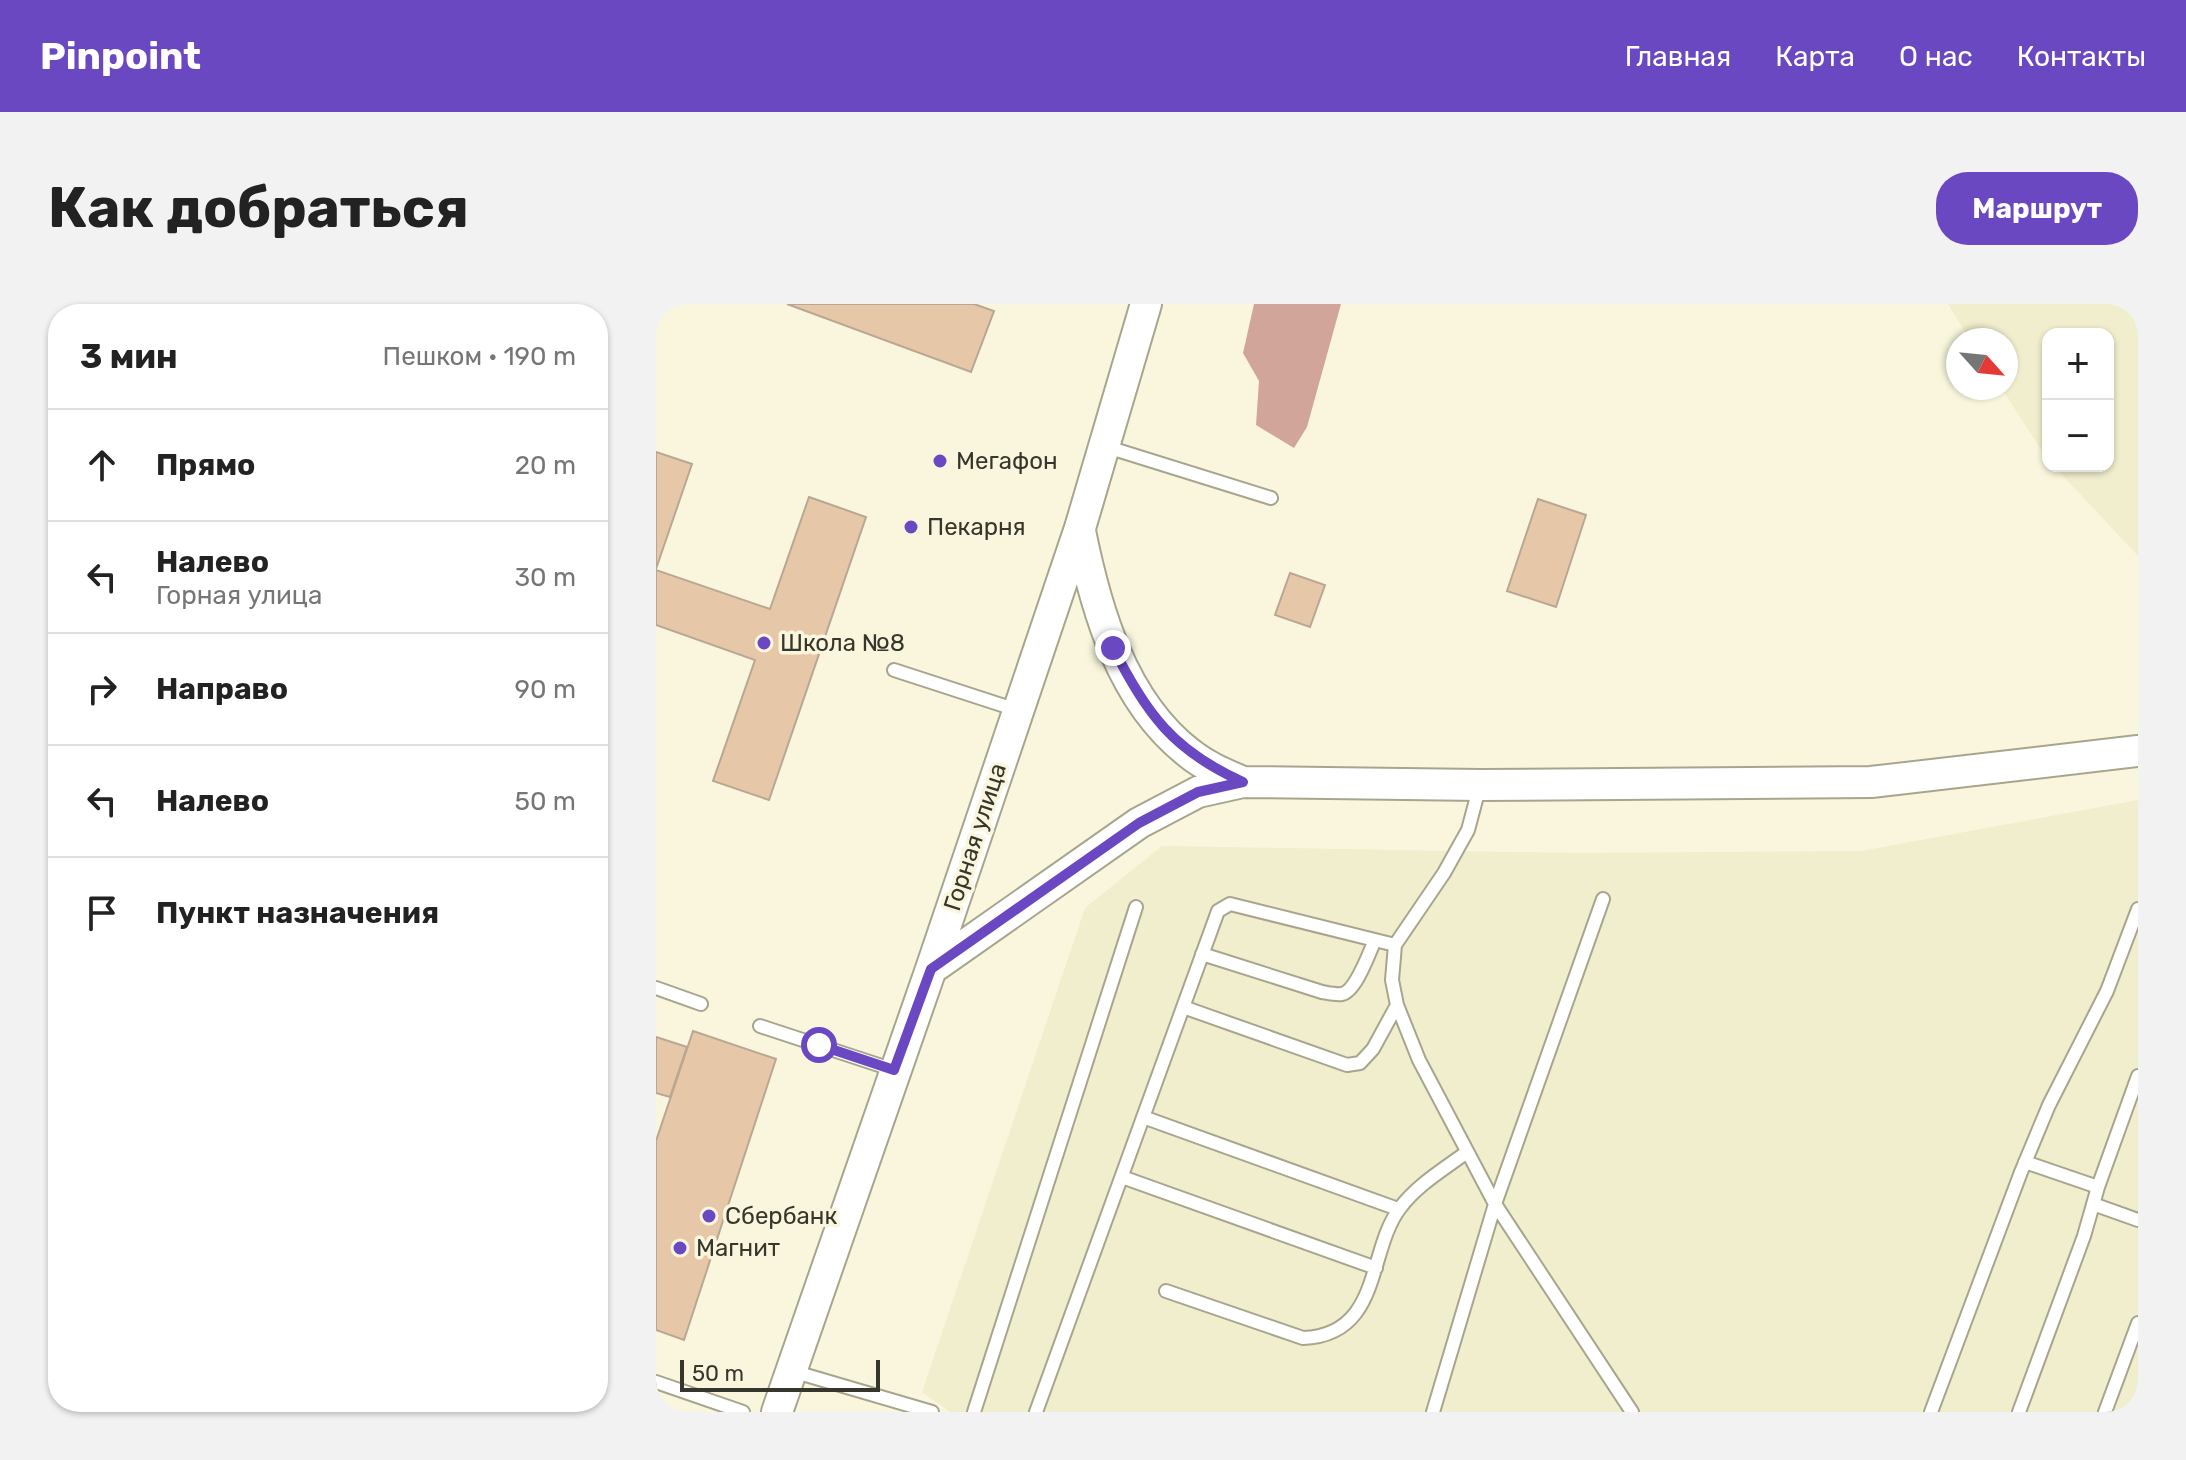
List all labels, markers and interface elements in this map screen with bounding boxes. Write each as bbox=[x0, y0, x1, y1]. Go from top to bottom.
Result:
text: Pinpoint bbox=[40, 33, 201, 79]
text: Главная bbox=[1625, 40, 1731, 73]
text: Карта bbox=[1775, 40, 1855, 73]
text: О нас bbox=[1899, 40, 1973, 73]
text: Контакты bbox=[2017, 40, 2146, 73]
button: Маршрут bbox=[1936, 172, 2138, 245]
text: Как добраться bbox=[48, 175, 469, 241]
north arrow bbox=[1946, 328, 2018, 400]
map controls bbox=[2042, 328, 2114, 472]
button: + bbox=[2042, 328, 2114, 400]
text: 3 мин bbox=[80, 336, 178, 377]
text: Пешком · 190 m bbox=[383, 341, 576, 372]
button: − bbox=[2042, 400, 2114, 472]
icon: ahead bbox=[80, 443, 124, 487]
text: Прямо bbox=[156, 447, 255, 483]
place label: Мегафон bbox=[956, 447, 1058, 475]
text: 20 m bbox=[515, 450, 576, 481]
marker: Мегафон bbox=[931, 452, 949, 470]
place label: Пекарня bbox=[927, 513, 1026, 541]
marker: Пекарня bbox=[902, 518, 920, 536]
text: Налево bbox=[156, 544, 269, 580]
icon: left bbox=[80, 555, 124, 599]
text: 30 m bbox=[514, 562, 576, 593]
text: Горная улица bbox=[156, 580, 322, 611]
place label: Школа №8 bbox=[780, 629, 905, 657]
route end bbox=[1095, 630, 1131, 666]
marker: Школа №8 bbox=[755, 634, 773, 652]
icon: right bbox=[80, 667, 124, 711]
text: Направо bbox=[156, 671, 288, 707]
text: 90 m bbox=[515, 674, 576, 705]
street label: Горная улица bbox=[938, 760, 1012, 914]
icon: left bbox=[80, 779, 124, 823]
text: Налево bbox=[156, 783, 269, 819]
text: 50 m bbox=[515, 786, 576, 817]
icon: arrive bbox=[80, 891, 124, 935]
text: Пункт назначения bbox=[156, 895, 439, 931]
route start bbox=[801, 1027, 837, 1063]
place label: Сбербанк bbox=[725, 1202, 837, 1230]
marker: Сбербанк bbox=[700, 1207, 718, 1225]
place label: Магнит bbox=[696, 1234, 780, 1262]
marker: Магнит bbox=[671, 1239, 689, 1257]
scale bar bbox=[680, 1356, 880, 1392]
text: 50 m bbox=[692, 1360, 744, 1387]

